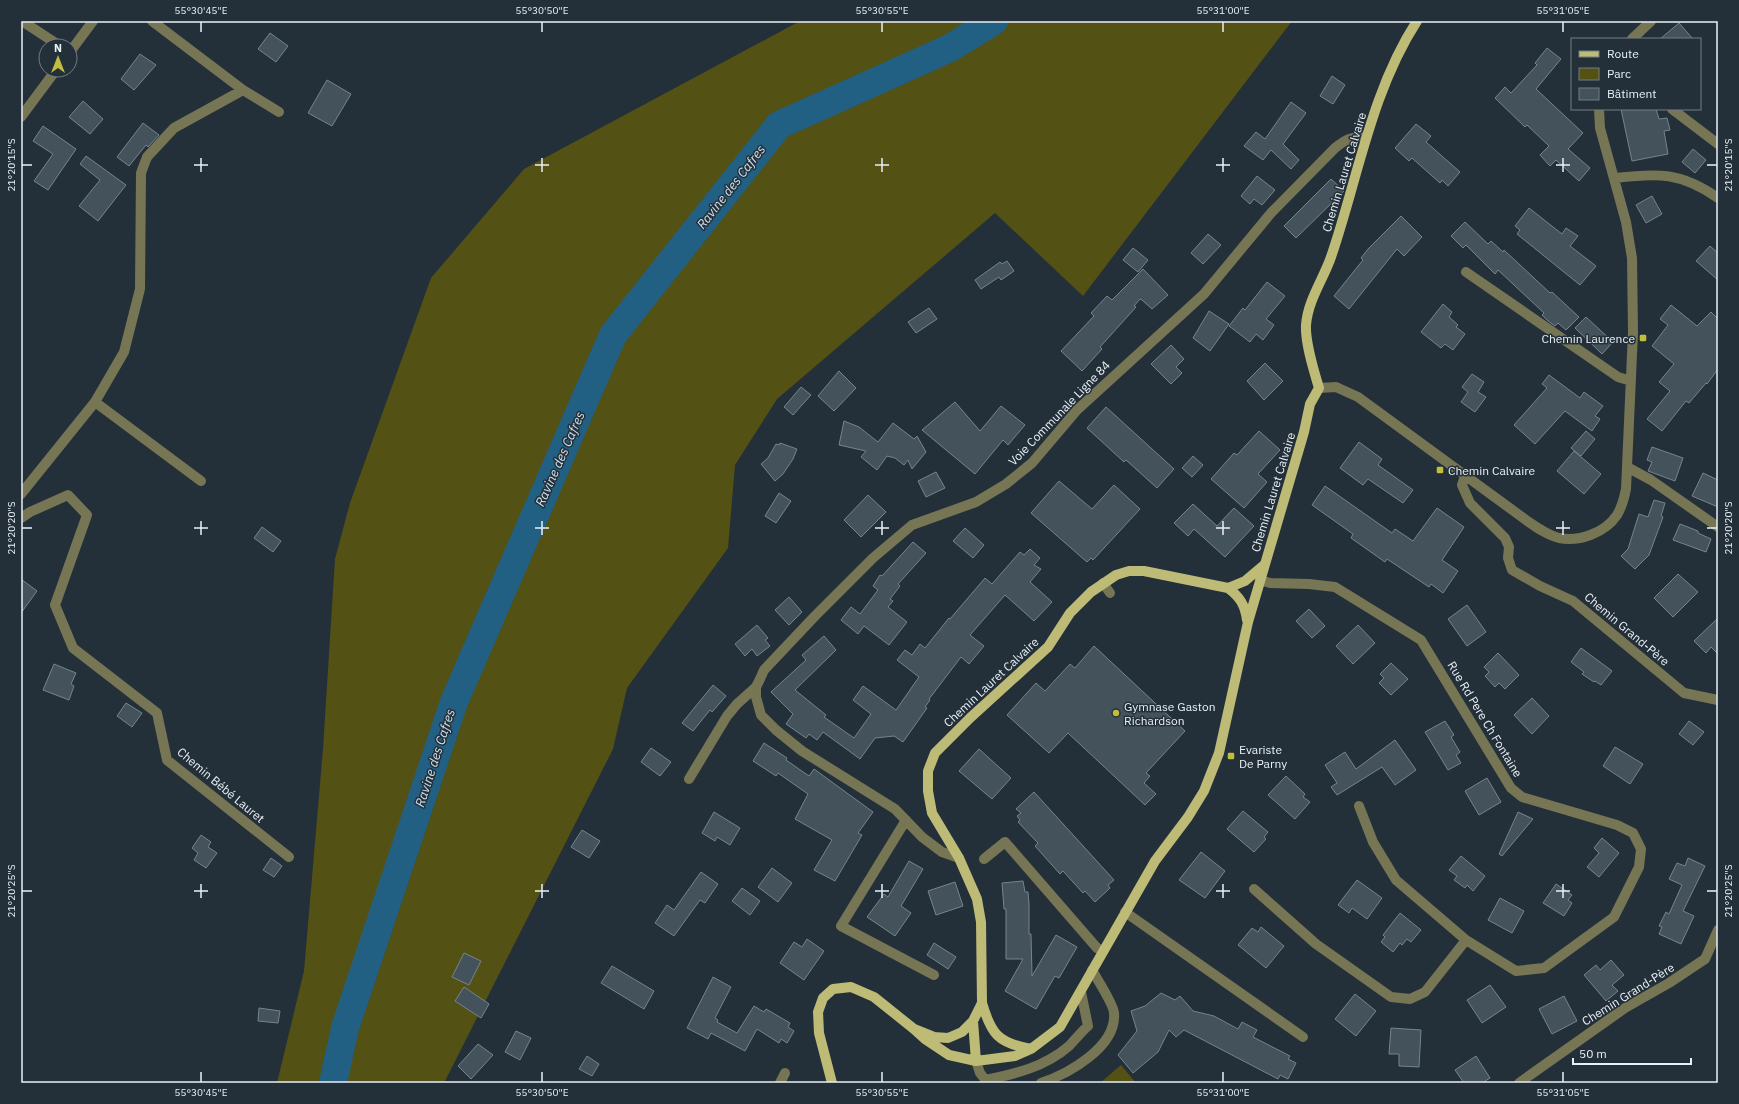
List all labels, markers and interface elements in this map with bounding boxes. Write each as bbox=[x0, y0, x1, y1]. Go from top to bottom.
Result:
text: 55°30'45"E bbox=[174, 4, 228, 17]
text: 55°30'50"E bbox=[515, 4, 569, 17]
text: 55°30'55"E bbox=[855, 4, 909, 17]
text: 55°31'00"E bbox=[1196, 4, 1250, 17]
text: 55°31'05"E bbox=[1536, 4, 1590, 17]
north arrow bbox=[38, 38, 78, 78]
legend bbox=[1571, 38, 1701, 110]
text: N bbox=[54, 41, 62, 55]
text: Route bbox=[1607, 46, 1639, 61]
text: Parc bbox=[1607, 66, 1631, 81]
text: Bâtiment bbox=[1607, 86, 1657, 101]
street label: Chemin Lauret Calvaire bbox=[1319, 110, 1369, 234]
text: 21°20'15"S bbox=[5, 138, 18, 192]
text: 21°20'15"S bbox=[1722, 138, 1735, 192]
water label: Ravine des Cafres bbox=[693, 142, 769, 232]
place label: Chemin Laurence bbox=[1541, 331, 1635, 346]
marker: Chemin Laurence bbox=[1638, 333, 1648, 343]
street label: Voie Communale Ligne 84 bbox=[1005, 357, 1113, 469]
water label: Ravine des Cafres bbox=[531, 409, 589, 509]
street label: Chemin Lauret Calvaire bbox=[1248, 430, 1298, 554]
place label: Chemin Calvaire bbox=[1448, 463, 1536, 478]
marker: Chemin Calvaire bbox=[1435, 465, 1445, 475]
text: 21°20'20"S bbox=[5, 501, 18, 555]
text: 21°20'20"S bbox=[1722, 501, 1735, 555]
street label: Chemin Grand-Père bbox=[1582, 589, 1673, 669]
street label: Chemin Lauret Calvaire bbox=[940, 634, 1042, 730]
street label: Rue Rd Pere Ch Fontaine bbox=[1444, 658, 1526, 780]
place label: Gymnase Gaston Richardson bbox=[1124, 699, 1216, 728]
water label: Ravine des Cafres bbox=[411, 707, 459, 809]
marker: Gymnase Gaston Richardson bbox=[1111, 708, 1121, 718]
place label: Evariste De Parny bbox=[1239, 742, 1287, 771]
street label: Chemin Bébé Lauret bbox=[174, 744, 268, 826]
marker: Evariste De Parny bbox=[1226, 751, 1236, 761]
text: 21°20'25"S bbox=[5, 864, 18, 918]
text: 21°20'25"S bbox=[1722, 864, 1735, 918]
street label: Chemin Grand-Père bbox=[1579, 959, 1677, 1028]
scale bar bbox=[1573, 1040, 1691, 1066]
text: 50 m bbox=[1579, 1046, 1607, 1061]
text: 55°30'45"E bbox=[174, 1086, 228, 1099]
text: 55°30'50"E bbox=[515, 1086, 569, 1099]
text: 55°30'55"E bbox=[855, 1086, 909, 1099]
text: 55°31'00"E bbox=[1196, 1086, 1250, 1099]
text: 55°31'05"E bbox=[1536, 1086, 1590, 1099]

